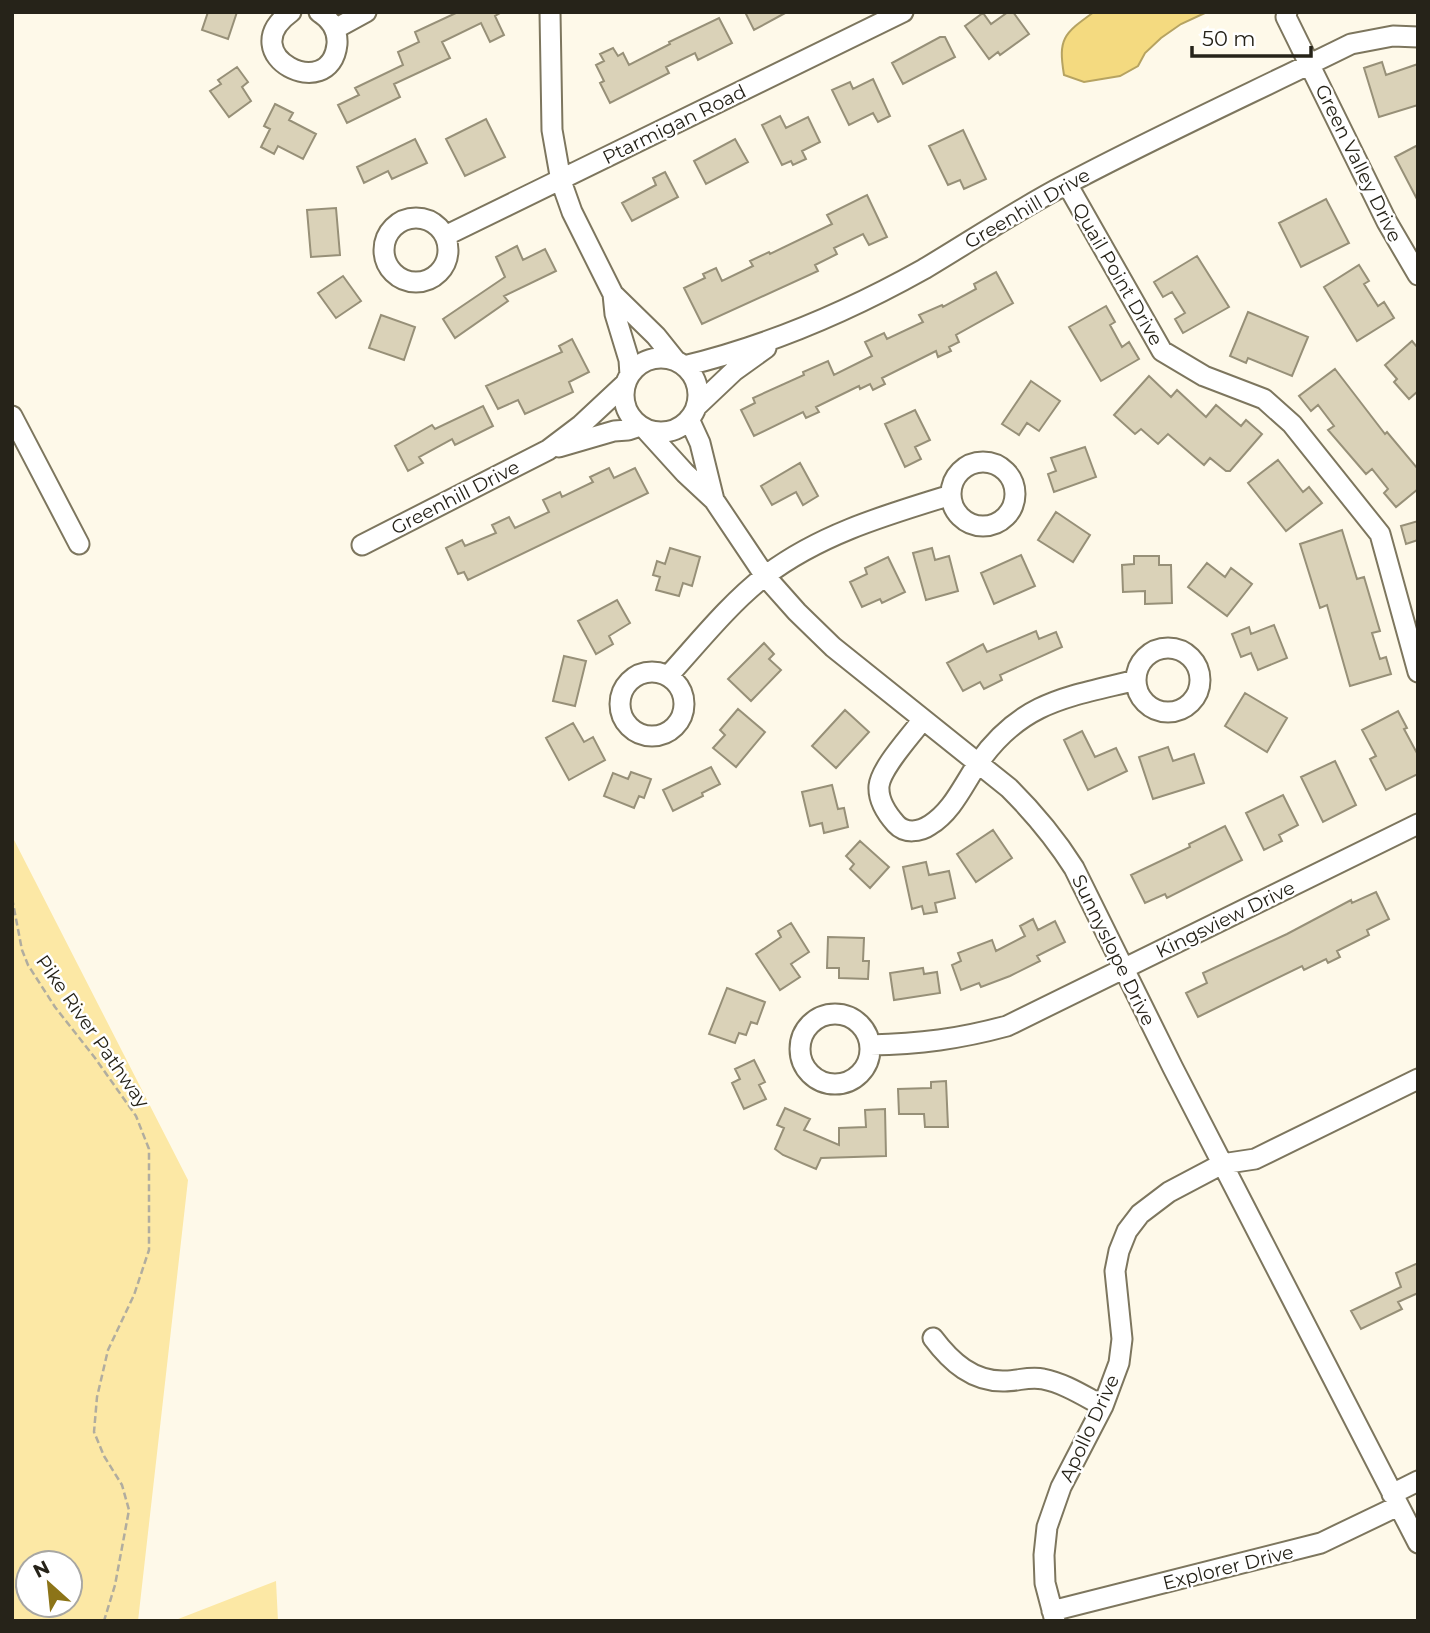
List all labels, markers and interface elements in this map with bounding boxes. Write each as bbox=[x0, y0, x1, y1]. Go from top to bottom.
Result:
scale bar bbox=[1192, 14, 1311, 58]
text: 50 m bbox=[1202, 26, 1256, 51]
street label: Ptarmigan Road bbox=[599, 80, 750, 169]
street label: Green Valley Drive bbox=[1310, 80, 1407, 246]
street label: Greenhill Drive bbox=[961, 163, 1094, 254]
street label: Quail Point Drive bbox=[1067, 199, 1168, 350]
street label: Greenhill Drive bbox=[387, 455, 523, 540]
street label: Sunnyslope Drive bbox=[1067, 871, 1160, 1030]
street label: Kingsview Drive bbox=[1152, 876, 1298, 963]
street label: Pike River Pathway bbox=[31, 950, 154, 1113]
street label: Apollo Drive bbox=[1055, 1371, 1124, 1485]
street label: Explorer Drive bbox=[1160, 1540, 1296, 1595]
north arrow bbox=[14, 1549, 84, 1619]
text: N bbox=[29, 1556, 54, 1583]

